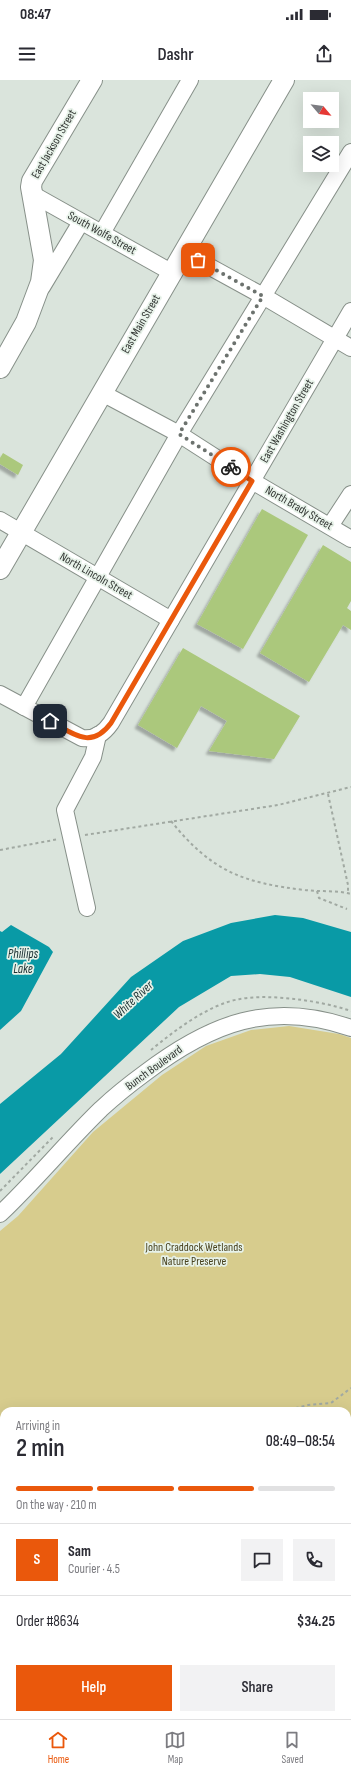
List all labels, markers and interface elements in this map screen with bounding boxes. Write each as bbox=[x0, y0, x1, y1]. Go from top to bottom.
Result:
text: 08:47 bbox=[20, 5, 51, 24]
icon: menu bbox=[16, 43, 38, 65]
icon: share bbox=[313, 43, 335, 65]
text: Dashr bbox=[157, 44, 194, 65]
north arrow bbox=[303, 92, 339, 128]
map controls bbox=[303, 92, 339, 172]
street label: East Jackson Street bbox=[28, 107, 80, 181]
button: layers bbox=[303, 136, 339, 172]
street label: South Wolfe Street bbox=[65, 208, 139, 258]
pin bbox=[181, 243, 215, 277]
icon: bag bbox=[187, 249, 209, 271]
street label: East Main Street bbox=[118, 292, 164, 356]
street label: East Washington Street bbox=[257, 376, 317, 465]
courier bbox=[211, 447, 251, 487]
icon: bike bbox=[220, 456, 242, 478]
street label: North Brady Street bbox=[263, 483, 336, 534]
street label: North Lincoln Street bbox=[57, 549, 135, 603]
pin bbox=[33, 704, 67, 738]
icon: home bbox=[39, 710, 61, 732]
water label: Phillips Lake bbox=[8, 946, 39, 977]
water label: White River bbox=[110, 977, 157, 1022]
street label: Bunch Boulevard bbox=[122, 1042, 186, 1094]
park label: John Craddock Wetlands Nature Preserve bbox=[145, 1240, 242, 1269]
text: Arriving in bbox=[16, 1418, 60, 1434]
text: 08:49–08:54 bbox=[266, 1432, 335, 1451]
text: 2 min bbox=[16, 1433, 65, 1464]
text: On the way · 210 m bbox=[16, 1497, 97, 1513]
button: chat bbox=[241, 1539, 283, 1581]
button: phone bbox=[293, 1539, 335, 1581]
text: Sam bbox=[68, 1542, 91, 1561]
text: S bbox=[34, 1550, 40, 1569]
text: Courier · 4.5 bbox=[68, 1561, 120, 1577]
text: Order #8634 bbox=[16, 1612, 79, 1631]
text: $34.25 bbox=[297, 1612, 335, 1631]
button: Help bbox=[16, 1665, 172, 1711]
button: Share bbox=[180, 1665, 335, 1711]
tab: Home bbox=[47, 1729, 69, 1766]
tab: Map bbox=[164, 1729, 186, 1766]
tab: Saved bbox=[281, 1729, 304, 1766]

